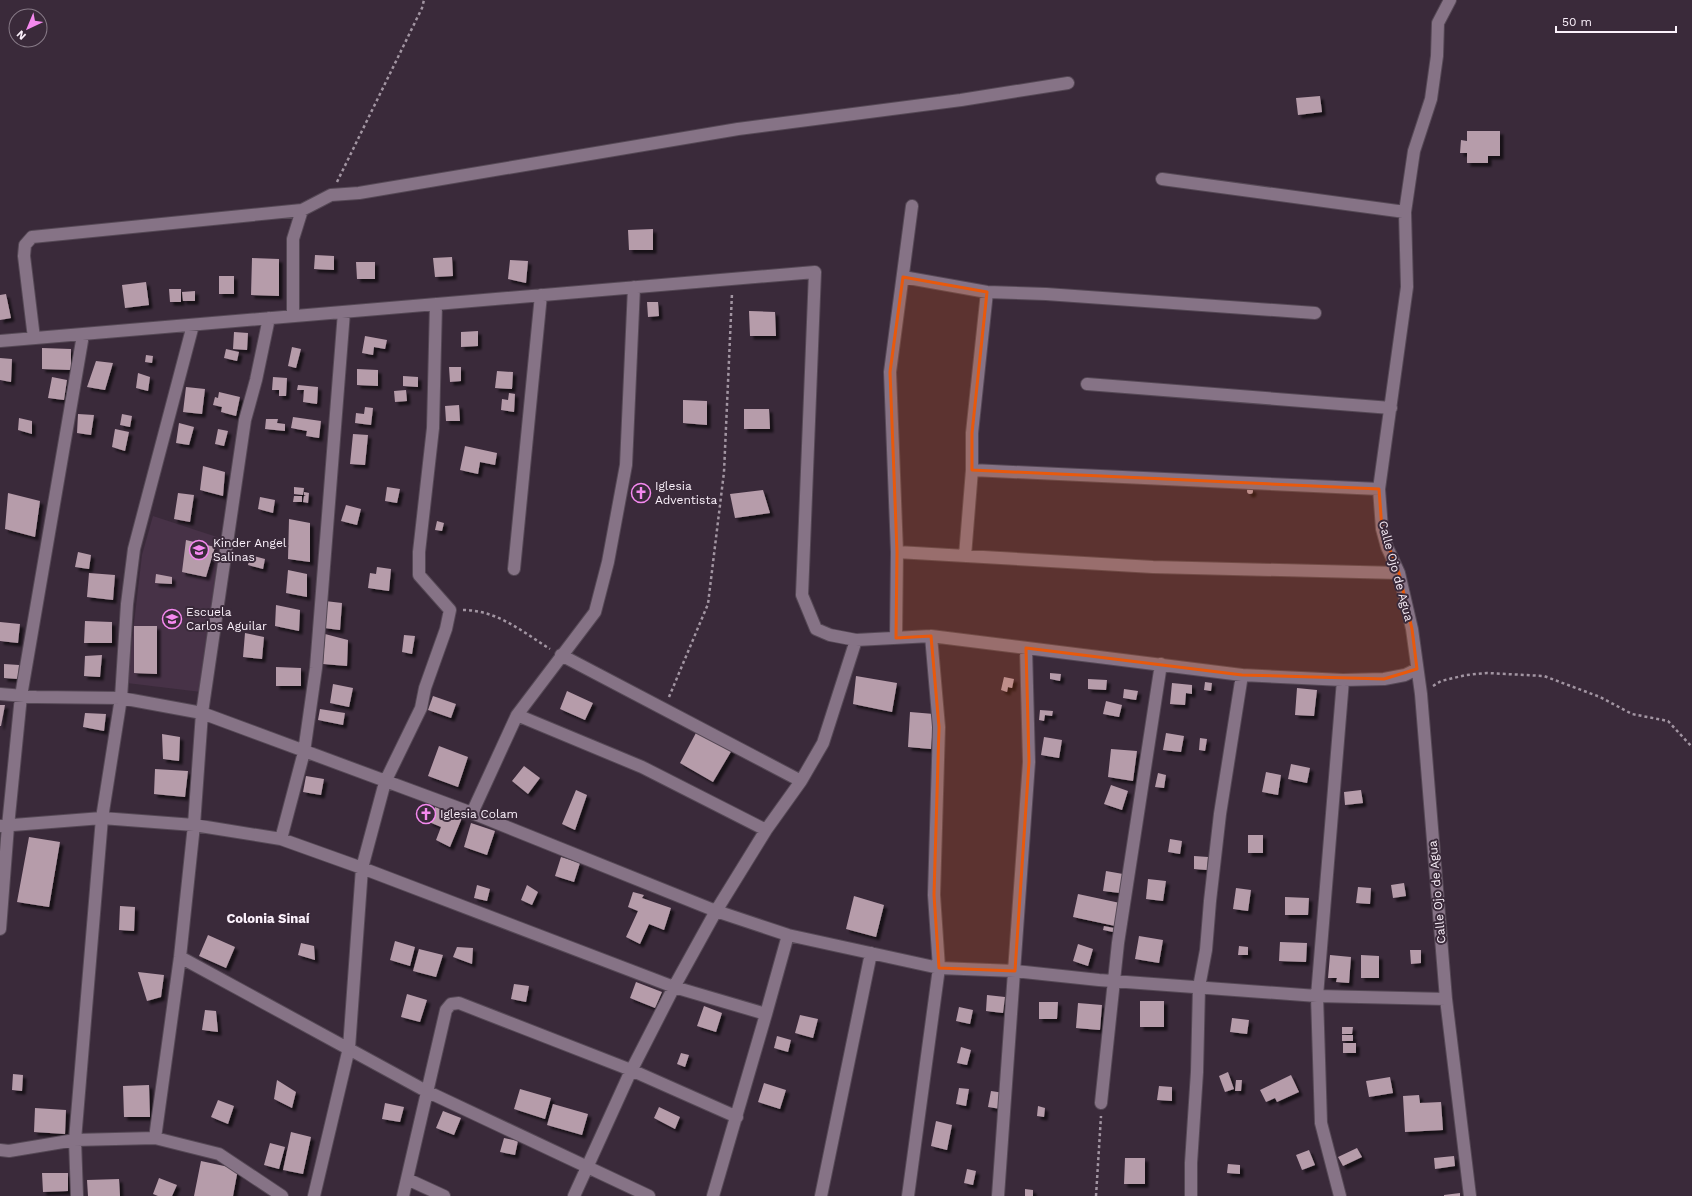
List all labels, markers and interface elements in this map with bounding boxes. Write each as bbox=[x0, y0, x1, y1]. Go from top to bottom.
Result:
north arrow bbox=[8, 8, 48, 48]
scale bar bbox=[1556, 8, 1676, 34]
text: 50 m bbox=[1562, 15, 1592, 29]
text: N bbox=[14, 27, 29, 42]
place label: Iglesia Adventista bbox=[655, 479, 717, 507]
church icon: Iglesia Adventista bbox=[630, 482, 652, 504]
street label: Calle Ojo de Agua bbox=[1376, 519, 1416, 623]
place label: Kinder Angel Salinas bbox=[213, 536, 287, 564]
school or university icon: Kinder Angel Salinas bbox=[188, 539, 210, 561]
place label: Escuela Carlos Aguilar bbox=[186, 605, 267, 633]
school or university icon: Escuela Carlos Aguilar bbox=[161, 608, 183, 630]
church icon: Iglesia Colam bbox=[415, 803, 437, 825]
place label: Iglesia Colam bbox=[440, 807, 518, 821]
street label: Calle Ojo de Agua bbox=[1426, 840, 1448, 944]
district label: Colonia Sinaí bbox=[226, 911, 310, 926]

